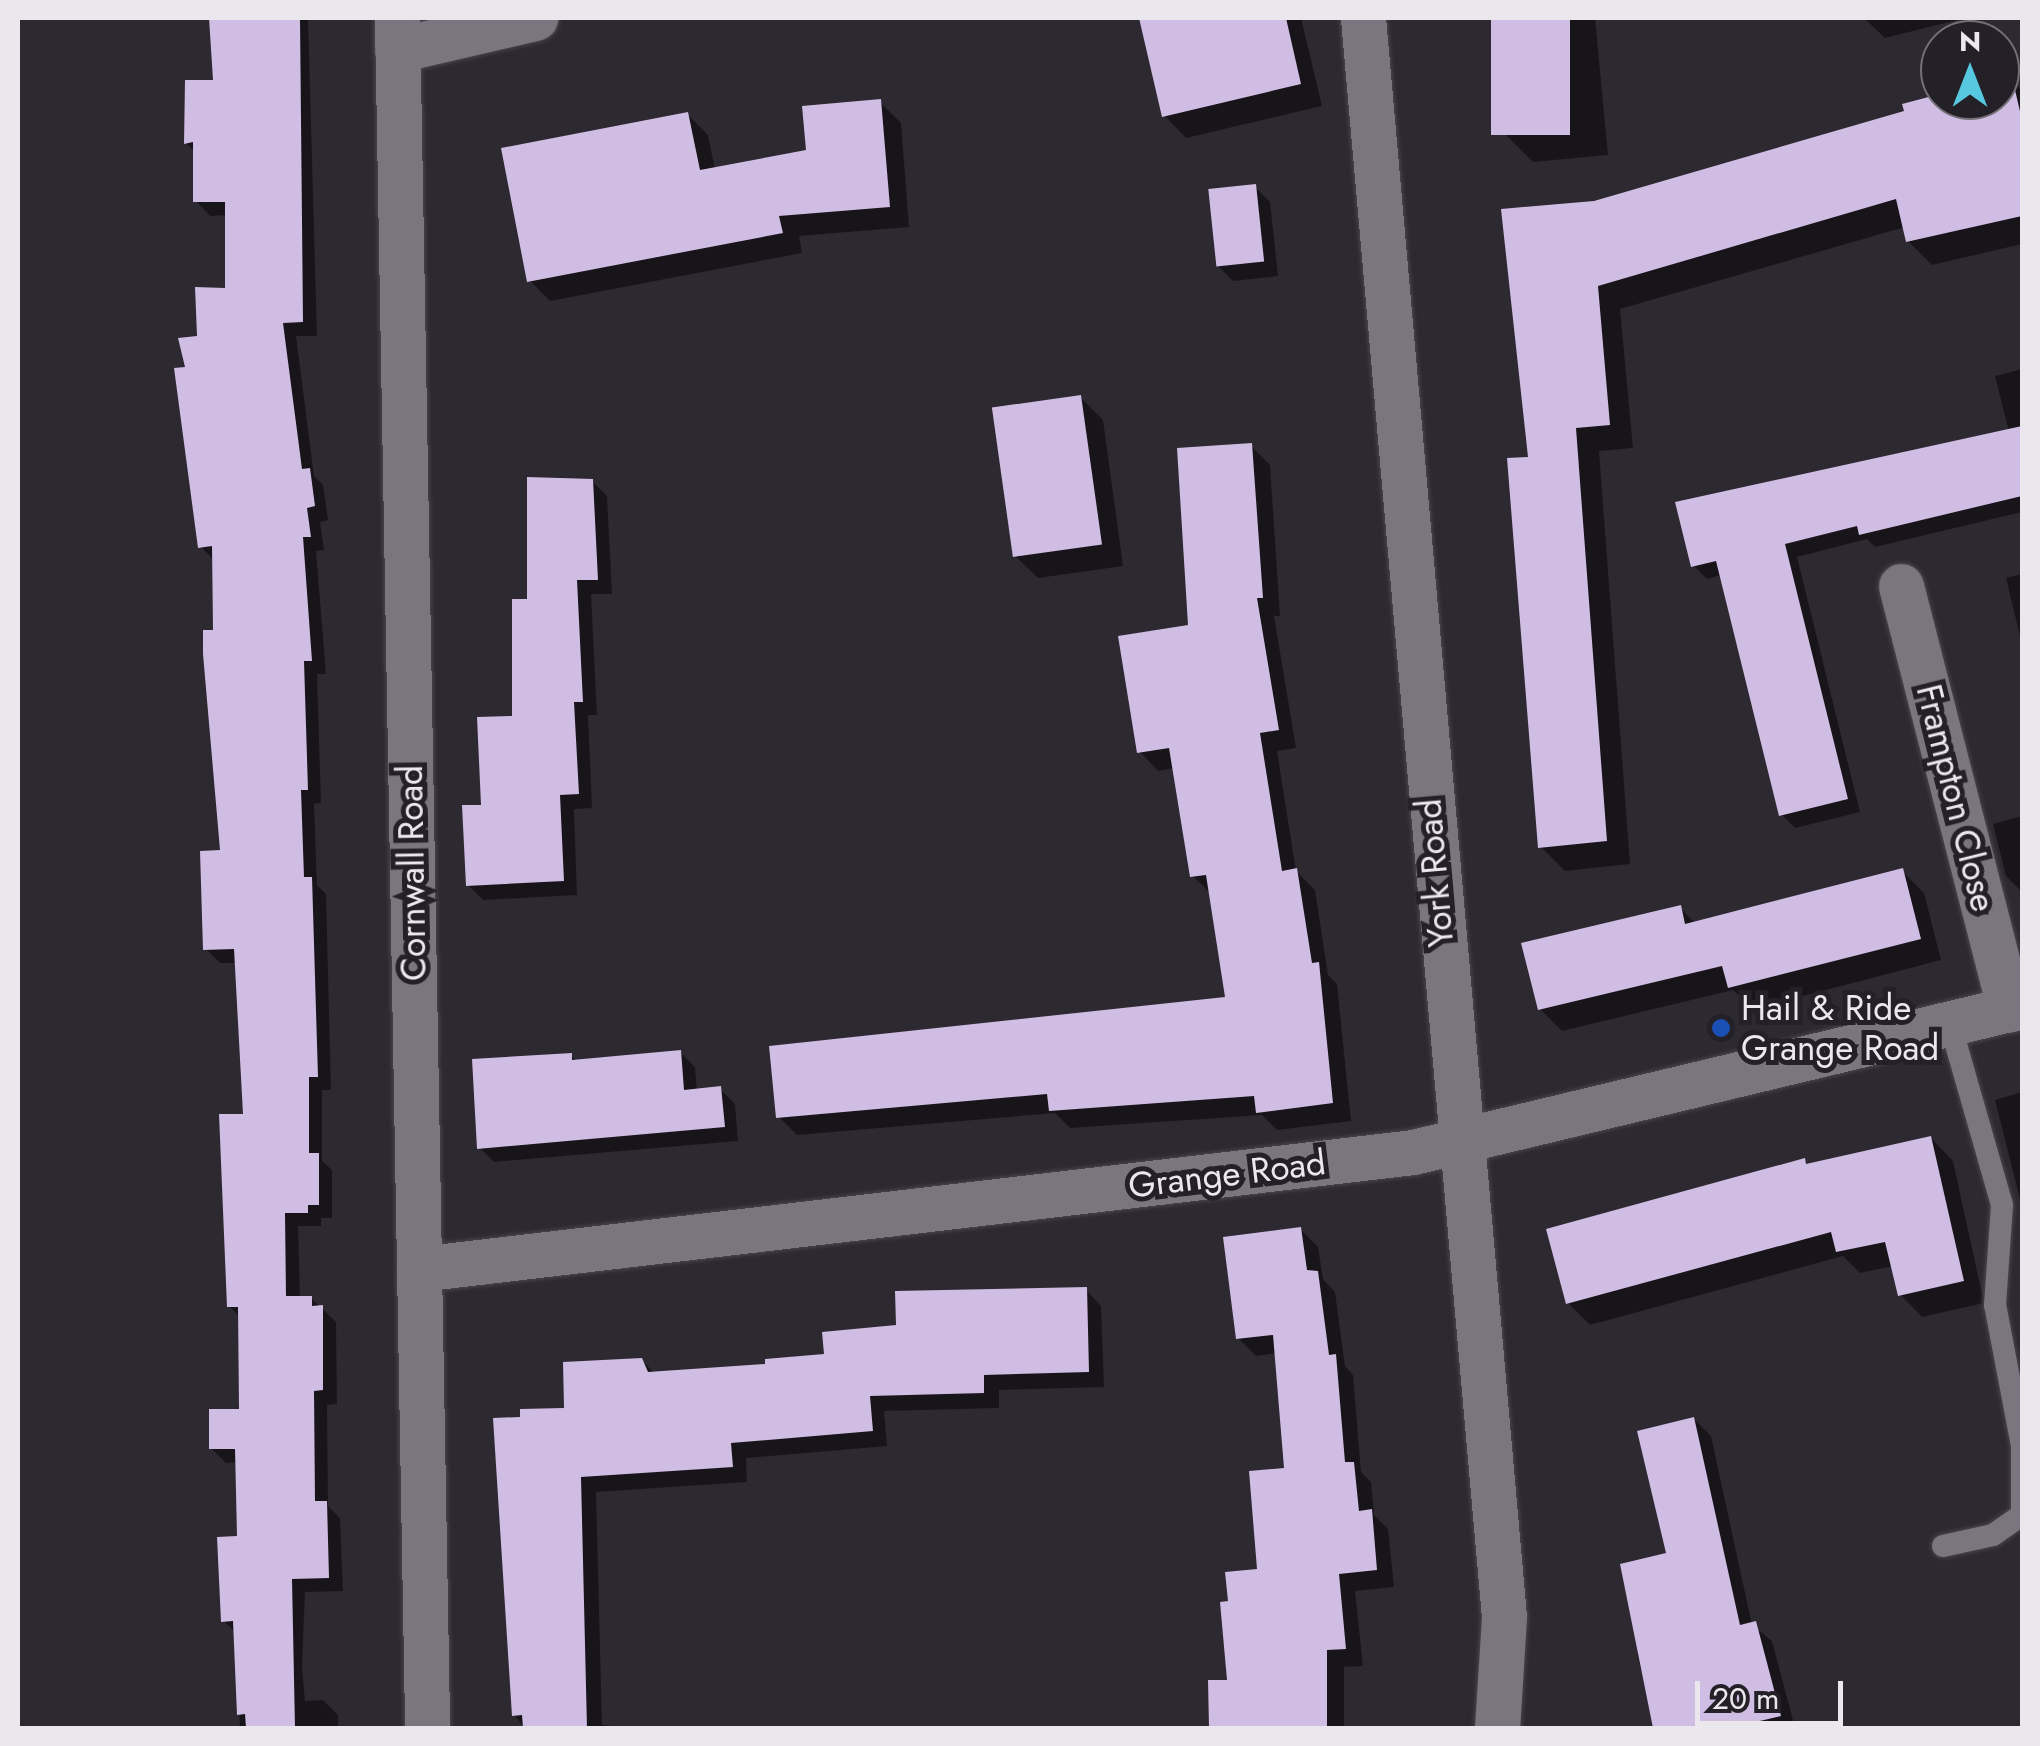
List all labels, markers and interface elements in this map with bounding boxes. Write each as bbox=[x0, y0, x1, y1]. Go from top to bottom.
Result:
north arrow bbox=[1920, 20, 2020, 120]
text: N bbox=[1959, 21, 1981, 62]
street label: Frampton Close bbox=[1907, 680, 2005, 916]
street label: Cornwall Road bbox=[389, 765, 435, 981]
street label: York Road bbox=[1408, 797, 1462, 949]
place label: Hail & Ride Grange Road bbox=[1741, 987, 1939, 1069]
marker: Hail & Ride Grange Road bbox=[1710, 1017, 1732, 1039]
street label: Grange Road bbox=[1126, 1141, 1328, 1207]
scale bar bbox=[1700, 1661, 1848, 1723]
text: 20 m bbox=[1712, 1677, 1779, 1720]

